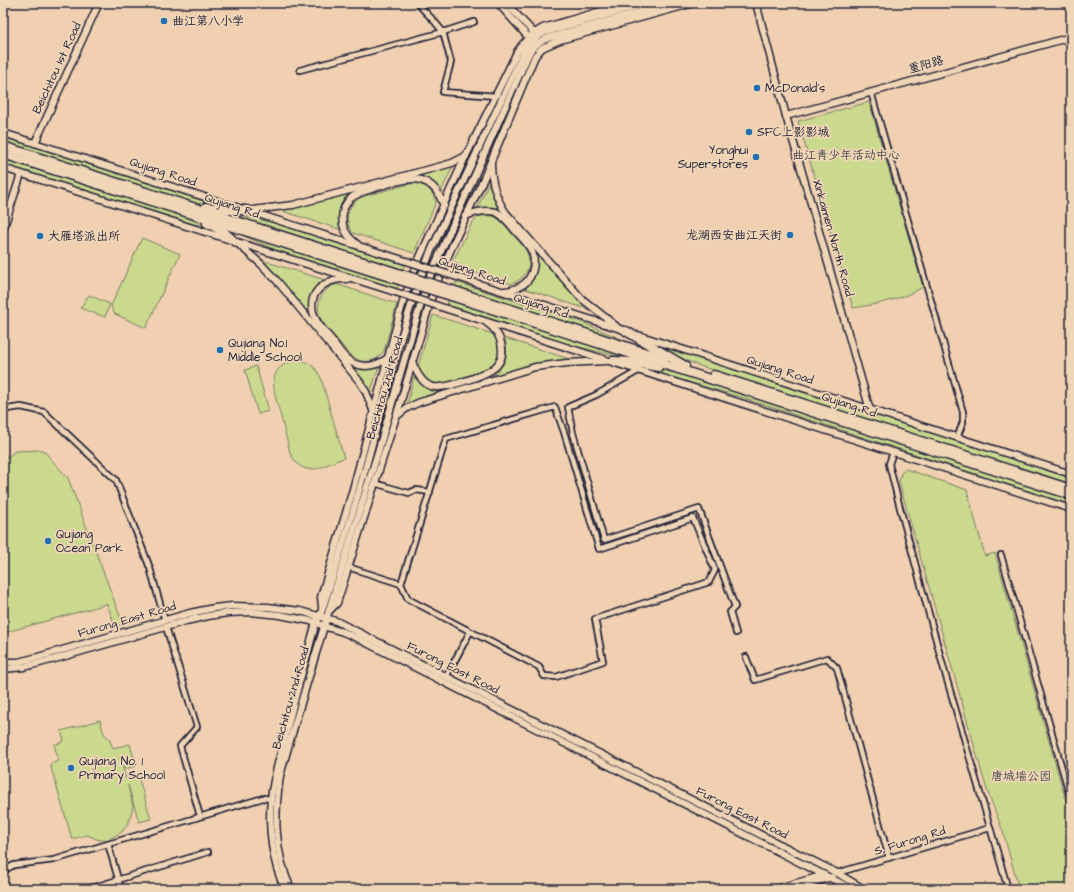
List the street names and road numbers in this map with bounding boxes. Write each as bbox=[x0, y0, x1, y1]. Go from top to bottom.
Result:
street label: Beichitou 1st Road bbox=[28, 19, 86, 117]
street label: 重阳路 bbox=[906, 52, 946, 78]
street label: Qujiang Road bbox=[127, 153, 199, 192]
street label: Xinkaimen North Road bbox=[808, 178, 858, 298]
street label: Qujiang Rd bbox=[202, 189, 261, 224]
street label: Qujiang Road bbox=[436, 252, 508, 291]
street label: Qujiang Rd bbox=[511, 289, 570, 324]
street label: Beichitou 2nd Road bbox=[362, 335, 408, 441]
street label: Qujiang Road bbox=[744, 351, 816, 390]
street label: Qujiang Rd bbox=[819, 388, 878, 423]
street label: Furong East Road bbox=[76, 598, 178, 643]
street label: Furong East Road bbox=[404, 637, 502, 699]
street label: Beichitou 2nd Road bbox=[268, 645, 314, 751]
street label: Furong East Road bbox=[693, 782, 791, 844]
street label: S. Furong Rd bbox=[872, 822, 948, 861]

